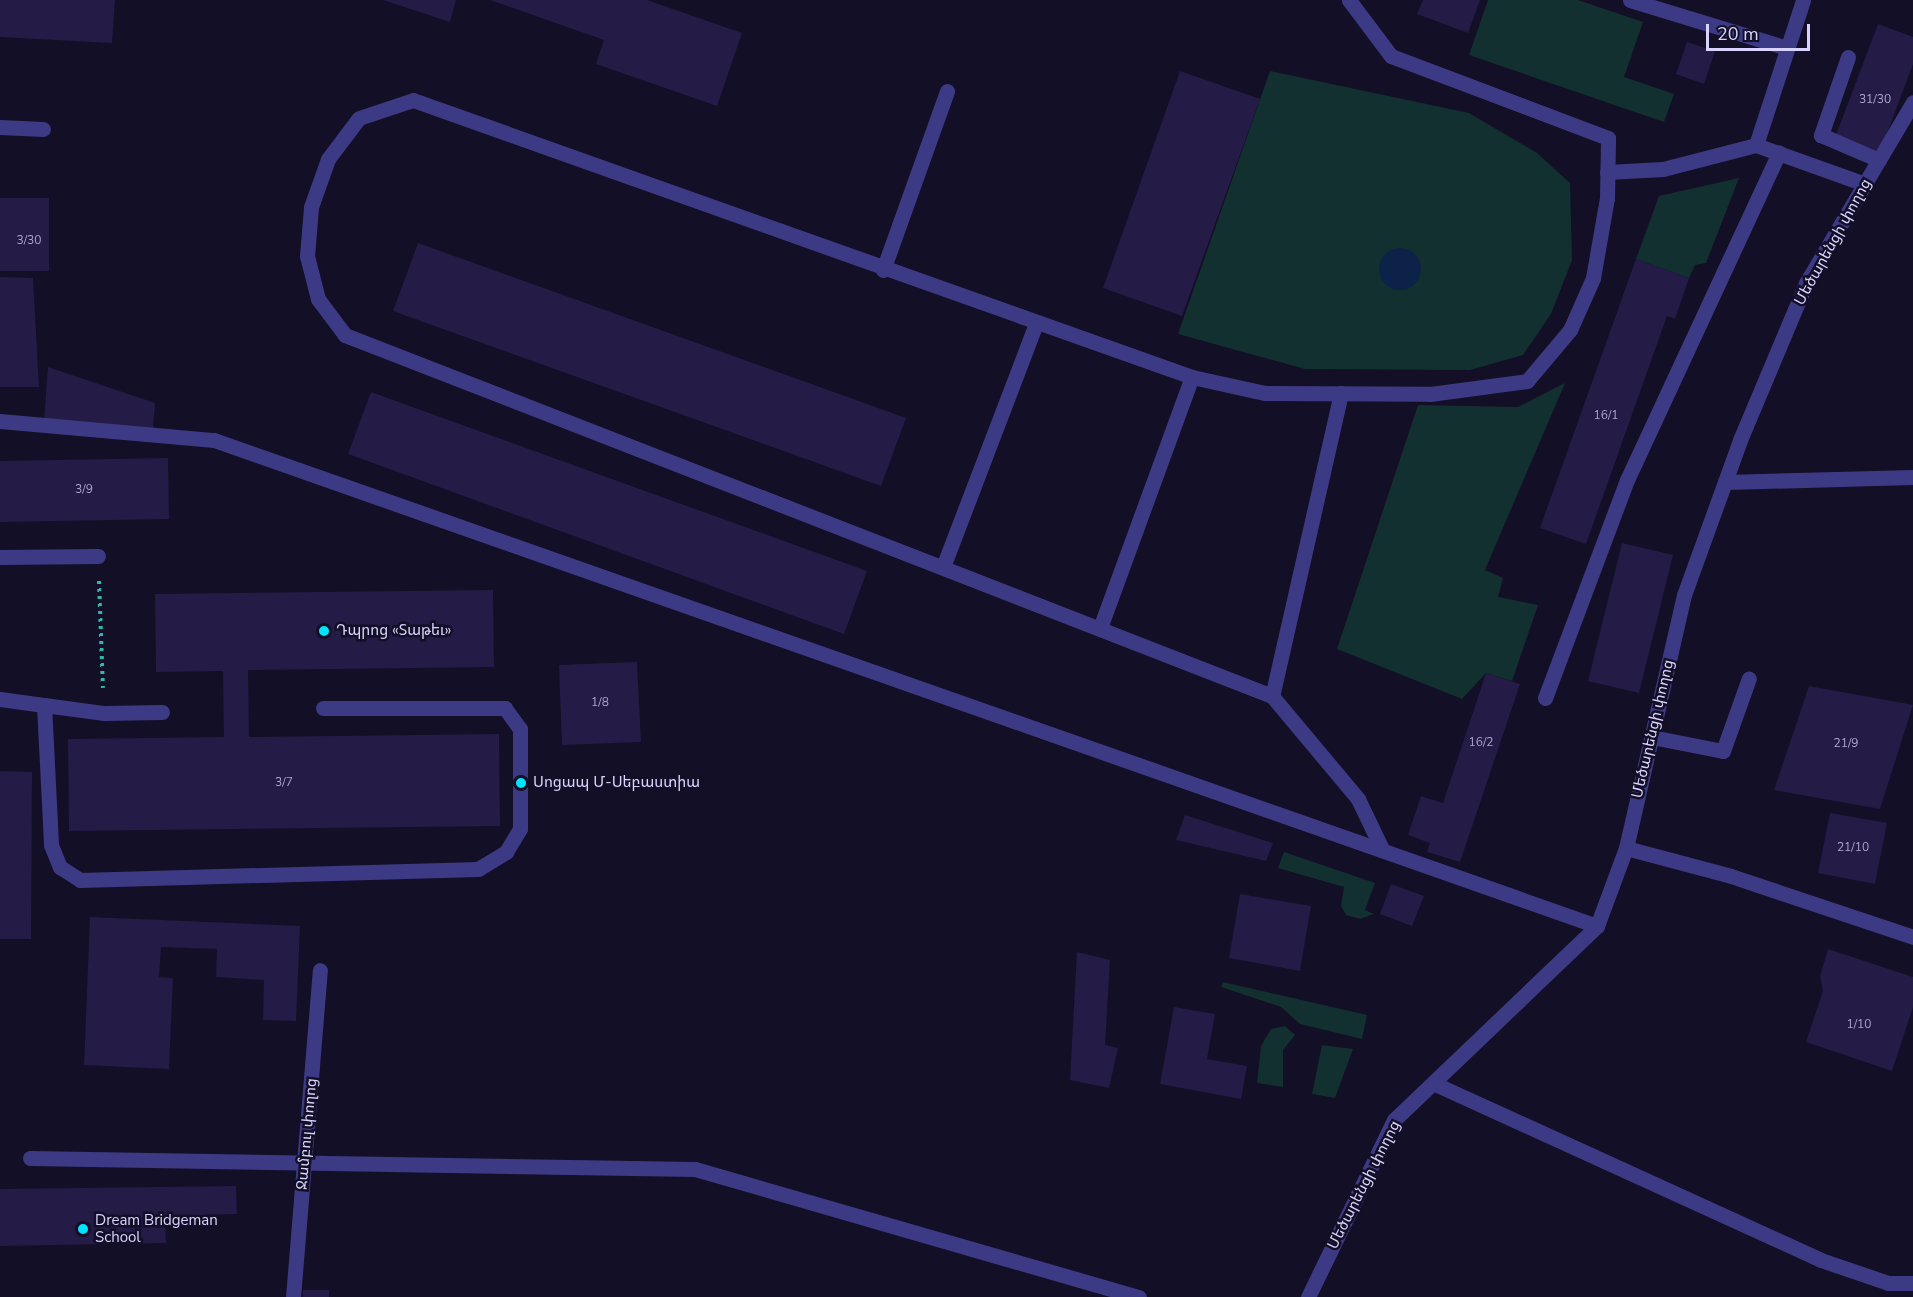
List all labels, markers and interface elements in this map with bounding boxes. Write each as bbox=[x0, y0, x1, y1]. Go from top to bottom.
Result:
scale bar bbox=[1709, 12, 1812, 50]
text: 20 m bbox=[1717, 22, 1759, 46]
house number: 31/30 bbox=[1859, 93, 1891, 107]
street label: Մեծարենցի փողոց bbox=[1791, 176, 1875, 308]
house number: 3/30 bbox=[17, 234, 41, 248]
house number: 16/1 bbox=[1594, 409, 1618, 423]
house number: 3/9 bbox=[75, 483, 93, 497]
place label: Դպրոց «Տաթեւ» bbox=[336, 622, 451, 640]
marker: Դպրոց «Տաթեւ» bbox=[317, 624, 331, 638]
street label: Մեծարենցի փողոց bbox=[1628, 658, 1678, 800]
house number: 1/8 bbox=[591, 696, 609, 710]
house number: 16/2 bbox=[1469, 736, 1493, 750]
house number: 21/9 bbox=[1834, 737, 1858, 751]
place label: Սոցապ Մ-Սեբաստիա bbox=[533, 774, 700, 792]
house number: 3/7 bbox=[275, 776, 293, 790]
marker: Սոցապ Մ-Սեբաստիա bbox=[514, 776, 528, 790]
house number: 21/10 bbox=[1837, 841, 1869, 855]
house number: 1/10 bbox=[1847, 1018, 1871, 1032]
street label: Ջամբուլ փողոց bbox=[293, 1077, 321, 1191]
street label: Մեծարենցի փողոց bbox=[1324, 1118, 1404, 1252]
place label: Dream Bridgeman School bbox=[95, 1211, 218, 1246]
marker: Dream Bridgeman School bbox=[76, 1222, 90, 1236]

